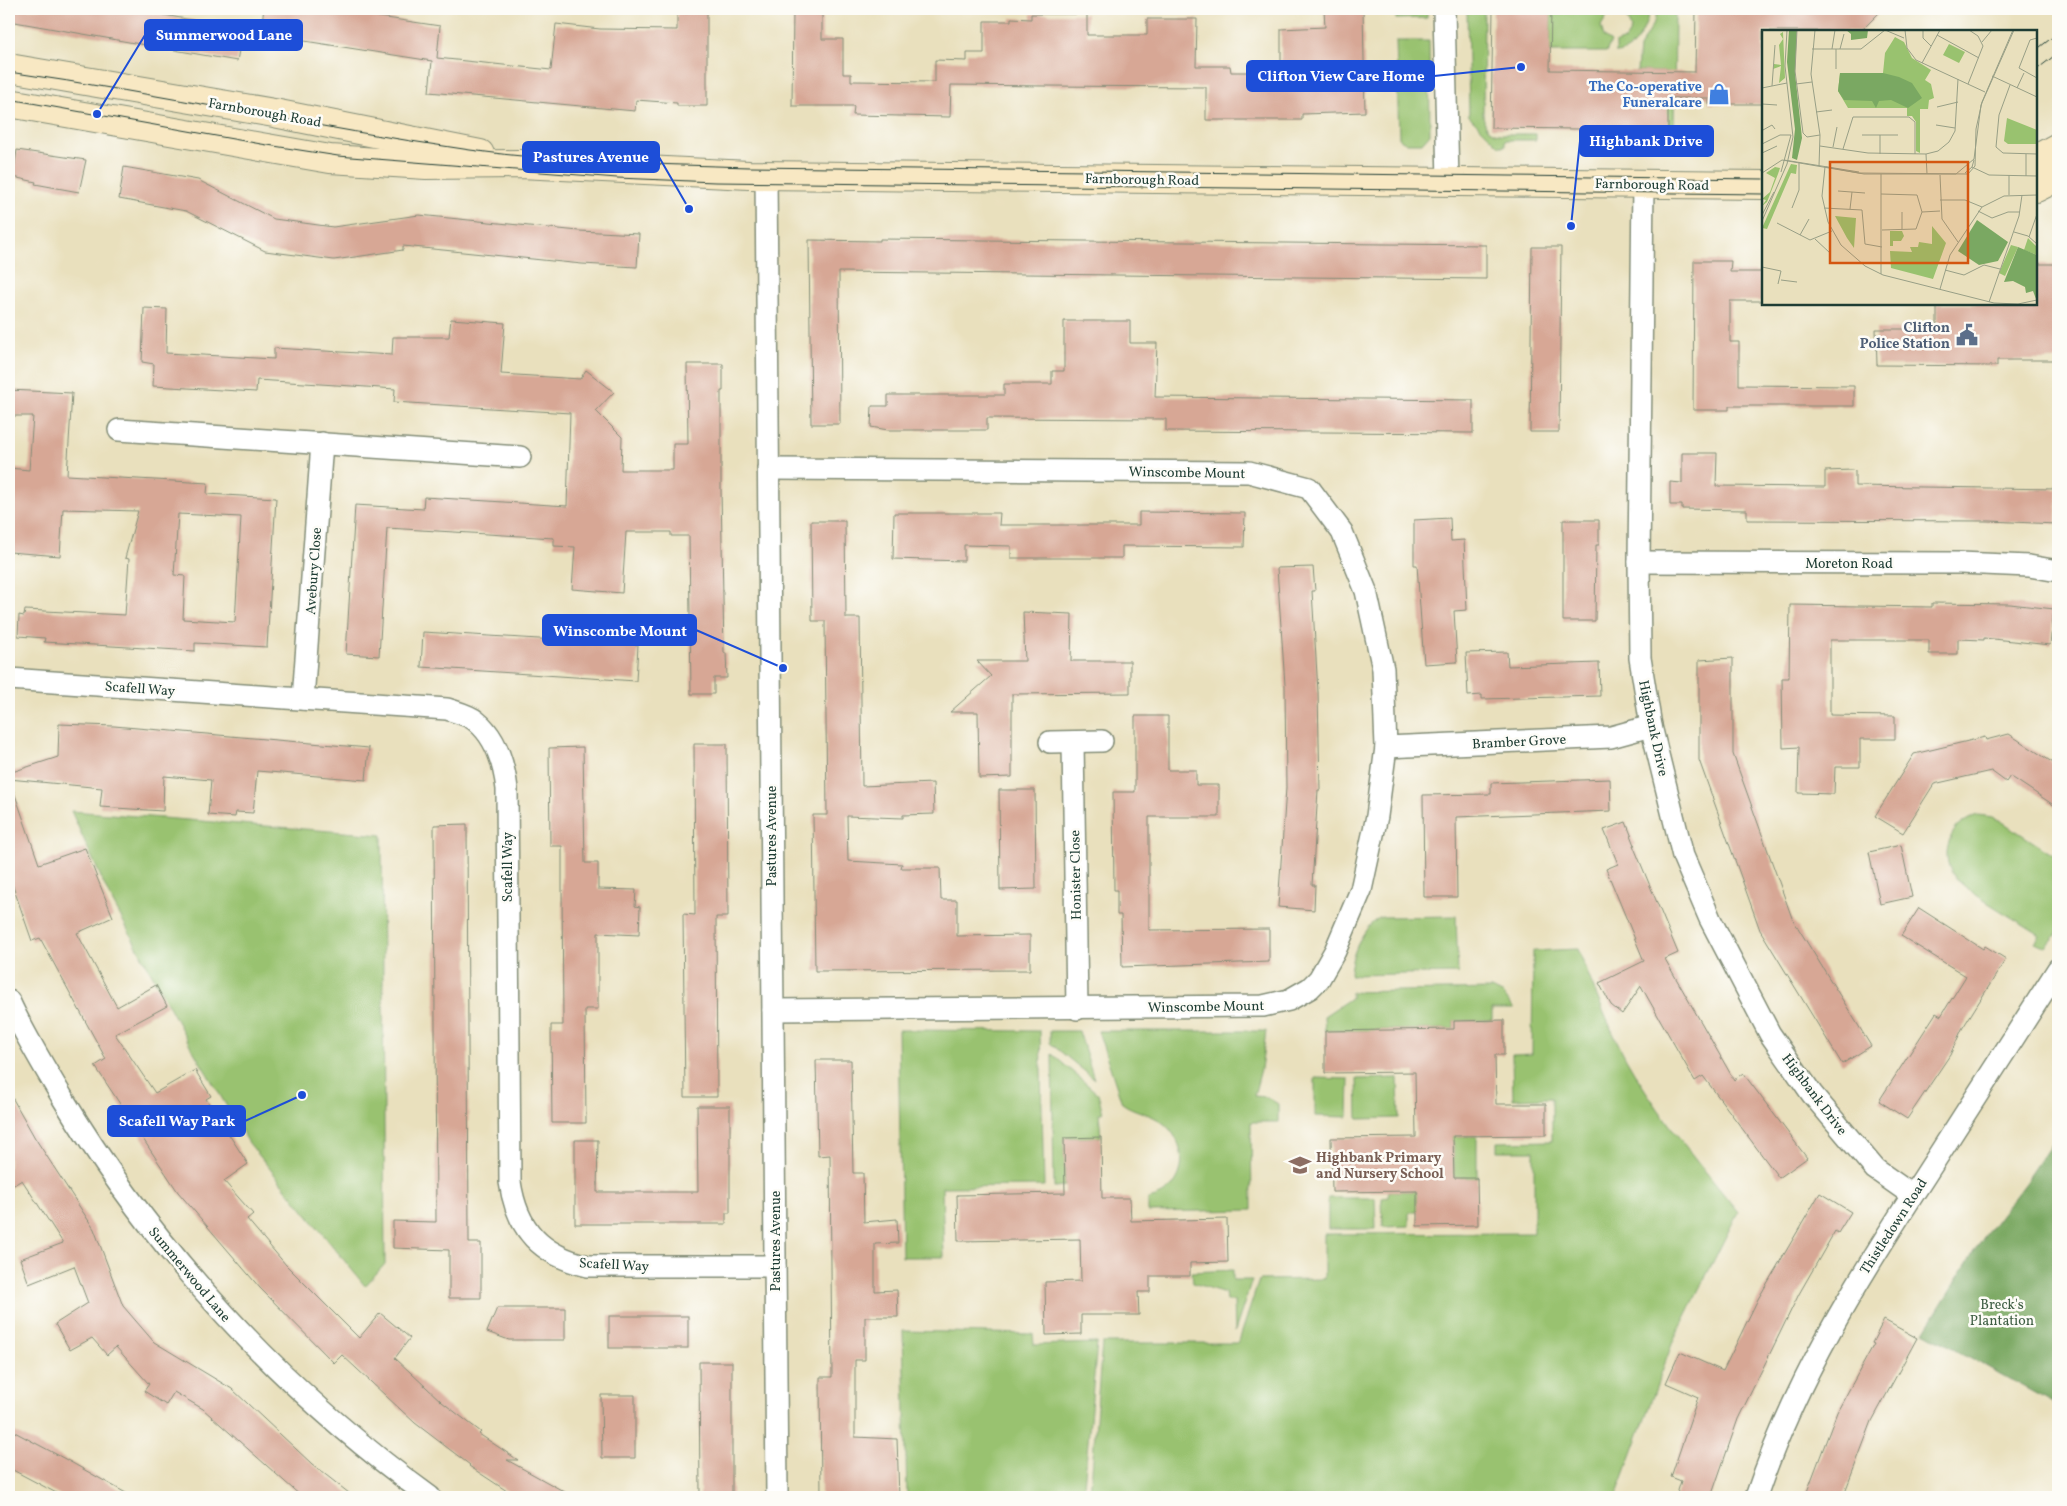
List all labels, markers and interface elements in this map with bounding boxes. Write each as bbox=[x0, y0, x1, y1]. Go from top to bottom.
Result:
callout: Summerwood Lane bbox=[145, 20, 302, 50]
text: Summerwood Lane bbox=[156, 26, 293, 47]
inset map bbox=[1762, 30, 2037, 305]
callout: Clifton View Care Home bbox=[1247, 61, 1434, 91]
text: Clifton View Care Home bbox=[1257, 67, 1425, 88]
place label: The Co-operative Funeralcare bbox=[1588, 78, 1702, 113]
shop icon: The Co-operative Funeralcare bbox=[1706, 81, 1732, 107]
street label: Farnborough Road bbox=[207, 94, 323, 133]
callout: Highbank Drive bbox=[1580, 126, 1713, 156]
text: Highbank Drive bbox=[1589, 132, 1703, 153]
callout: Pastures Avenue bbox=[523, 142, 659, 172]
text: Pastures Avenue bbox=[533, 148, 649, 169]
street label: Farnborough Road bbox=[1085, 170, 1200, 191]
street label: Farnborough Road bbox=[1595, 175, 1710, 196]
place label: Clifton Police Station bbox=[1860, 319, 1950, 354]
public building icon: Clifton Police Station bbox=[1954, 322, 1980, 348]
street label: Winscombe Mount bbox=[1128, 463, 1246, 484]
street label: Avebury Close bbox=[302, 526, 327, 616]
street label: Moreton Road bbox=[1805, 555, 1893, 574]
callout: Winscombe Mount bbox=[543, 615, 696, 645]
text: Winscombe Mount bbox=[553, 622, 687, 643]
street label: Scafell Way bbox=[104, 678, 176, 701]
street label: Highbank Drive bbox=[1633, 678, 1672, 778]
street label: Bramber Grove bbox=[1472, 731, 1567, 754]
street label: Pastures Avenue bbox=[763, 785, 782, 887]
street label: Honister Close bbox=[1066, 829, 1087, 920]
street label: Scafell Way bbox=[499, 831, 518, 902]
street label: Winscombe Mount bbox=[1147, 997, 1265, 1018]
street label: Highbank Drive bbox=[1777, 1050, 1851, 1140]
callout: Scafell Way Park bbox=[108, 1106, 245, 1136]
text: Scafell Way Park bbox=[119, 1112, 235, 1133]
place label: Highbank Primary and Nursery School bbox=[1316, 1149, 1444, 1184]
school or university icon: Highbank Primary and Nursery School bbox=[1287, 1152, 1313, 1178]
street label: Thistledown Road bbox=[1856, 1175, 1933, 1279]
street label: Pastures Avenue bbox=[767, 1190, 786, 1292]
street label: Summerwood Lane bbox=[143, 1223, 235, 1327]
street label: Scafell Way bbox=[578, 1254, 650, 1277]
park label: Breck's Plantation bbox=[1970, 1296, 2034, 1331]

